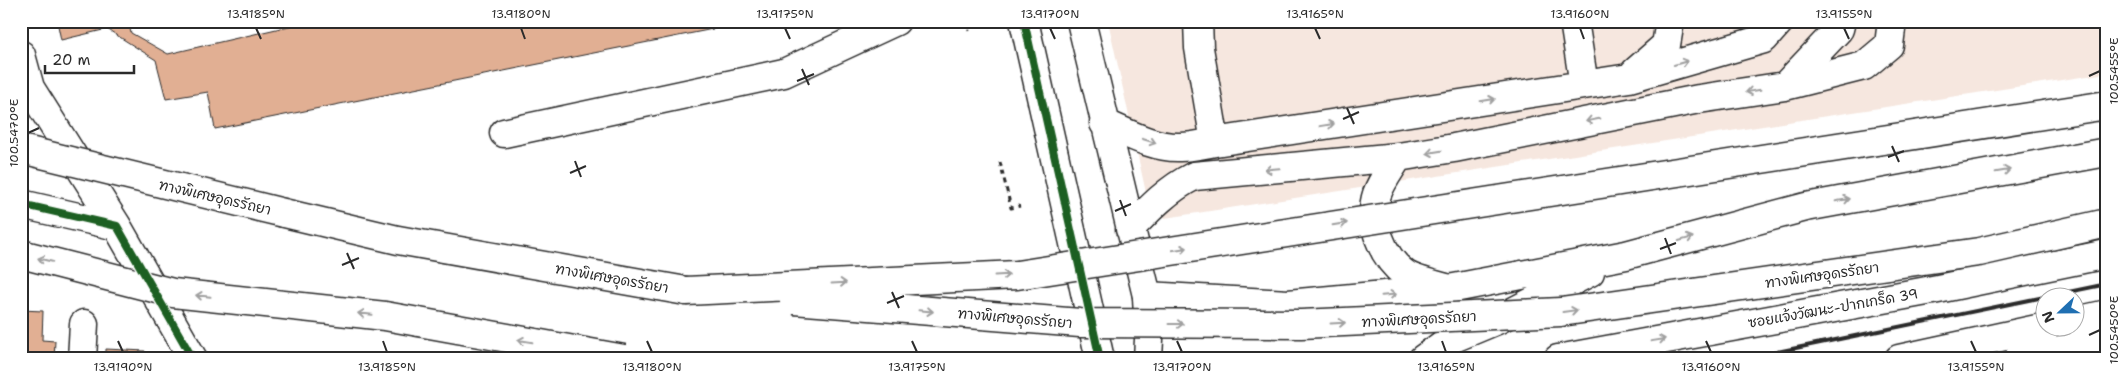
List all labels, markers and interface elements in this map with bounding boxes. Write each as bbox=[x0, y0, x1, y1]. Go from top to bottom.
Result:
text: 13.9185°N bbox=[227, 6, 285, 22]
text: 13.9180°N bbox=[491, 6, 551, 22]
text: 13.9175°N bbox=[756, 6, 814, 22]
text: 13.9170°N bbox=[1021, 6, 1079, 22]
text: 13.9165°N bbox=[1286, 6, 1344, 22]
text: 13.9160°N bbox=[1551, 6, 1609, 22]
text: 13.9155°N bbox=[1816, 6, 1872, 22]
text: 100.5455°E bbox=[2106, 38, 2122, 104]
scale bar bbox=[45, 42, 134, 74]
text: 20 m bbox=[52, 50, 91, 70]
one-way arrow bbox=[1673, 57, 1689, 67]
one-way arrow bbox=[1745, 86, 1761, 96]
one-way arrow bbox=[1479, 95, 1495, 105]
text: 100.5470°E bbox=[6, 99, 22, 167]
one-way arrow bbox=[1586, 116, 1602, 126]
one-way arrow bbox=[1319, 119, 1335, 129]
one-way arrow bbox=[1141, 137, 1157, 147]
one-way arrow bbox=[1426, 147, 1442, 157]
one-way arrow bbox=[1265, 164, 1281, 174]
one-way arrow bbox=[1995, 166, 2011, 176]
street label: ทางพิเศษอุดรรัถยา bbox=[157, 175, 273, 220]
one-way arrow bbox=[1835, 194, 1851, 204]
one-way arrow bbox=[1332, 219, 1348, 229]
one-way arrow bbox=[1677, 234, 1693, 243]
one-way arrow bbox=[1171, 244, 1187, 254]
one-way arrow bbox=[37, 255, 53, 264]
street label: ทางพิเศษอุดรรัถยา bbox=[1764, 258, 1880, 293]
street label: ทางพิเศษอุดรรัถยา bbox=[554, 259, 670, 298]
one-way arrow bbox=[993, 271, 1009, 280]
one-way arrow bbox=[831, 279, 847, 288]
street label: ซอยแจ้งวัฒนะ-ปากเกร็ด 39 bbox=[1747, 284, 1919, 332]
north arrow bbox=[2036, 288, 2086, 338]
one-way arrow bbox=[1381, 290, 1397, 300]
one-way arrow bbox=[195, 291, 211, 301]
text: 100.5450°E bbox=[2106, 296, 2122, 364]
street label: ทางพิเศษอุดรรัถยา bbox=[957, 304, 1073, 333]
one-way arrow bbox=[1562, 305, 1578, 315]
one-way arrow bbox=[918, 306, 934, 315]
street label: ทางพิเศษอุดรรัถยา bbox=[1361, 307, 1477, 332]
text: N bbox=[2038, 308, 2058, 325]
one-way arrow bbox=[357, 309, 373, 318]
one-way arrow bbox=[1330, 318, 1346, 327]
one-way arrow bbox=[1167, 319, 1183, 329]
one-way arrow bbox=[517, 335, 533, 345]
one-way arrow bbox=[1649, 335, 1665, 345]
text: 13.9190°N bbox=[94, 359, 152, 375]
text: 13.9185°N bbox=[358, 359, 416, 375]
text: 13.9180°N bbox=[622, 359, 682, 375]
text: 13.9175°N bbox=[888, 359, 946, 375]
text: 13.9170°N bbox=[1153, 359, 1211, 375]
text: 13.9165°N bbox=[1417, 359, 1475, 375]
text: 13.9160°N bbox=[1682, 359, 1740, 375]
text: 13.9155°N bbox=[1948, 359, 2004, 375]

